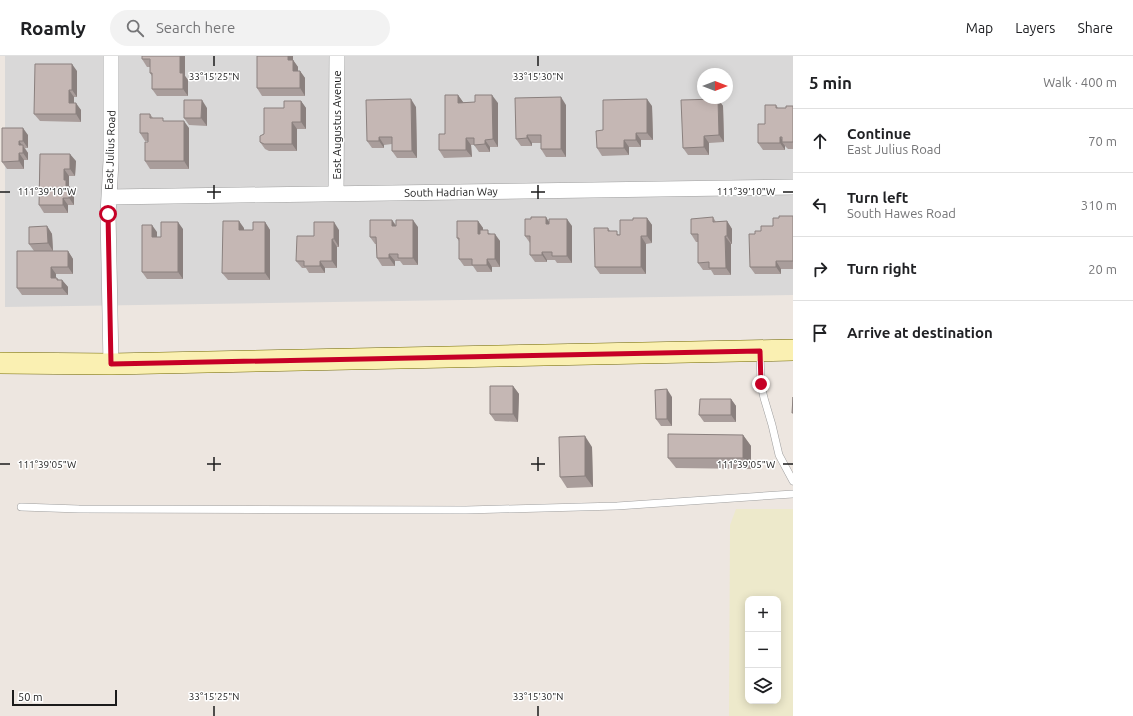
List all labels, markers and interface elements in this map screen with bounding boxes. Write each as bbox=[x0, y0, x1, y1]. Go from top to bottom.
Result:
search box bbox=[110, 10, 390, 46]
text: Roamly bbox=[20, 17, 86, 39]
icon: search bbox=[124, 17, 146, 39]
text: Search here bbox=[156, 19, 235, 36]
text: Map bbox=[966, 20, 993, 36]
text: Layers bbox=[1015, 20, 1055, 36]
text: Share bbox=[1077, 20, 1113, 36]
north arrow bbox=[697, 68, 733, 104]
street label: East Augustus Avenue bbox=[331, 70, 343, 180]
text: 33°15'25"N bbox=[189, 71, 239, 82]
text: 33°15'30"N bbox=[513, 71, 563, 82]
text: 5 min bbox=[809, 73, 852, 92]
text: Walk · 400 m bbox=[1043, 75, 1117, 89]
street label: East Julius Road bbox=[103, 110, 117, 190]
text: Continue bbox=[847, 125, 911, 142]
icon: ahead bbox=[809, 130, 831, 152]
text: 70 m bbox=[1088, 134, 1117, 148]
text: East Julius Road bbox=[847, 142, 941, 156]
street label: South Hadrian Way bbox=[404, 185, 499, 199]
text: 111°39'10"W bbox=[18, 186, 76, 197]
text: 111°39'10"W bbox=[717, 186, 775, 197]
text: Turn left bbox=[847, 189, 908, 206]
icon: left bbox=[809, 194, 831, 216]
text: 310 m bbox=[1081, 198, 1117, 212]
route start bbox=[99, 205, 117, 223]
text: South Hawes Road bbox=[847, 206, 956, 220]
icon: right bbox=[809, 258, 831, 280]
text: Turn right bbox=[847, 260, 917, 277]
text: 20 m bbox=[1088, 262, 1117, 276]
icon: arrive bbox=[809, 322, 831, 344]
text: Arrive at destination bbox=[847, 324, 993, 341]
route end bbox=[752, 375, 770, 393]
text: 111°39'05"W bbox=[18, 459, 76, 470]
text: 111°39'05"W bbox=[717, 459, 775, 470]
map controls bbox=[745, 596, 781, 704]
button: + bbox=[745, 596, 781, 632]
button: − bbox=[745, 632, 781, 668]
button: layers bbox=[745, 668, 781, 704]
scale bar bbox=[12, 688, 117, 707]
text: 50 m bbox=[18, 691, 42, 703]
text: 33°15'25"N bbox=[189, 691, 239, 702]
text: 33°15'30"N bbox=[513, 691, 563, 702]

